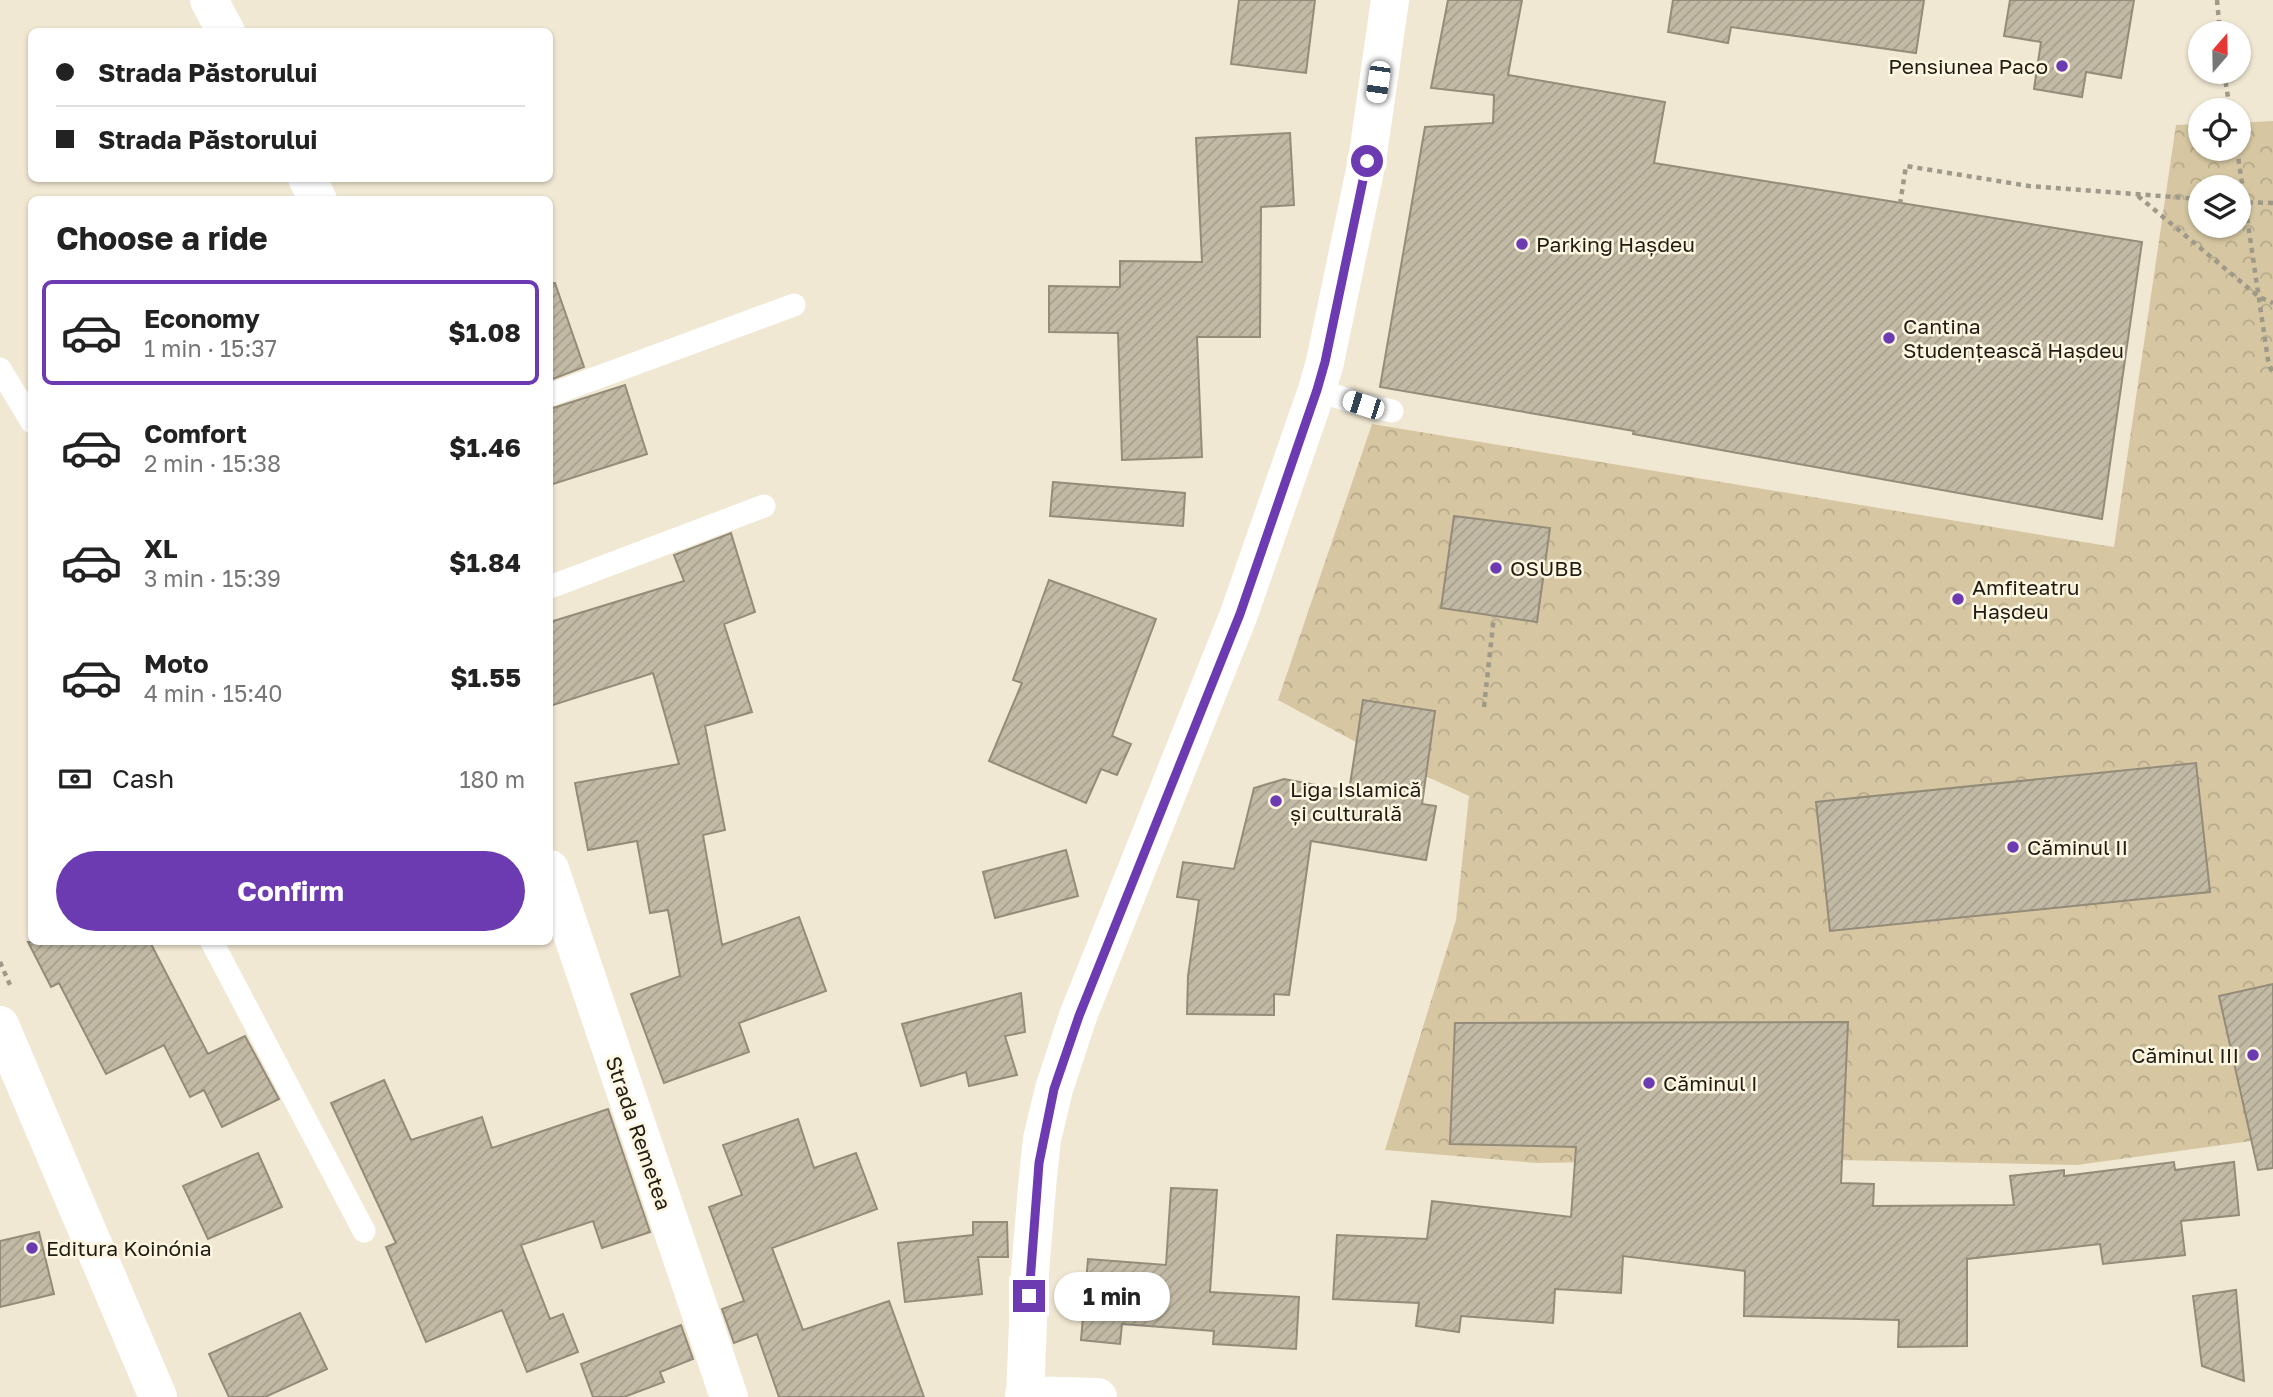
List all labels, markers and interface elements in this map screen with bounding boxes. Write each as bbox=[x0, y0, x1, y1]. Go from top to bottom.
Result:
north arrow bbox=[2188, 21, 2250, 84]
map controls bbox=[2188, 21, 2251, 238]
place label: Pensiunea Paco bbox=[1888, 53, 2048, 79]
text: Strada Păstorului bbox=[98, 57, 317, 88]
marker: Pensiunea Paco bbox=[2054, 58, 2070, 74]
car bbox=[1365, 60, 1392, 104]
button: locate bbox=[2188, 98, 2251, 161]
text: Strada Păstorului bbox=[98, 124, 317, 155]
route start bbox=[1351, 145, 1383, 177]
button: layers bbox=[2188, 175, 2251, 238]
text: Choose a ride bbox=[56, 219, 268, 257]
place label: Parking Hașdeu bbox=[1536, 231, 1695, 257]
marker: Parking Hașdeu bbox=[1514, 236, 1530, 252]
icon: car bbox=[60, 301, 123, 364]
text: Economy bbox=[144, 303, 260, 334]
place label: Cantina Studențească Hașdeu bbox=[1903, 313, 2124, 363]
text: $1.08 bbox=[448, 317, 521, 348]
marker: Cantina Studențească Hașdeu bbox=[1881, 330, 1897, 346]
text: 1 min · 15:37 bbox=[144, 334, 277, 362]
car bbox=[1340, 389, 1387, 421]
icon: car bbox=[60, 416, 123, 479]
text: Comfort bbox=[144, 418, 247, 449]
text: $1.46 bbox=[449, 432, 521, 463]
text: 2 min · 15:38 bbox=[144, 449, 281, 477]
icon: car bbox=[60, 531, 123, 594]
text: XL bbox=[144, 533, 178, 564]
text: $1.84 bbox=[449, 547, 521, 578]
place label: OSUBB bbox=[1510, 555, 1582, 581]
marker: OSUBB bbox=[1488, 560, 1504, 576]
text: 3 min · 15:39 bbox=[144, 564, 281, 592]
place label: Amfiteatru Hașdeu bbox=[1972, 574, 2079, 624]
marker: Amfiteatru Hașdeu bbox=[1950, 591, 1966, 607]
icon: car bbox=[60, 646, 123, 709]
text: Moto bbox=[144, 648, 209, 679]
text: $1.55 bbox=[450, 662, 521, 693]
text: 4 min · 15:40 bbox=[144, 679, 283, 707]
icon: cash bbox=[56, 760, 94, 798]
text: Cash bbox=[112, 763, 174, 794]
text: 180 m bbox=[459, 765, 525, 793]
place label: Liga Islamică și culturală bbox=[1290, 776, 1421, 826]
marker: Liga Islamică și culturală bbox=[1268, 793, 1284, 809]
place label: Căminul II bbox=[2027, 834, 2128, 860]
marker: Căminul II bbox=[2005, 839, 2021, 855]
button: Confirm bbox=[56, 851, 525, 931]
place label: Căminul III bbox=[2131, 1042, 2239, 1068]
marker: Căminul III bbox=[2245, 1047, 2261, 1063]
street label: Strada Remetea bbox=[601, 1053, 677, 1213]
place label: Căminul I bbox=[1663, 1070, 1758, 1096]
marker: Căminul I bbox=[1641, 1075, 1657, 1091]
place label: Editura Koinónia bbox=[46, 1235, 212, 1261]
marker: Editura Koinónia bbox=[24, 1240, 40, 1256]
callout: 1 min bbox=[1054, 1272, 1169, 1320]
route end bbox=[1013, 1280, 1045, 1312]
text: 1 min bbox=[1083, 1282, 1141, 1310]

